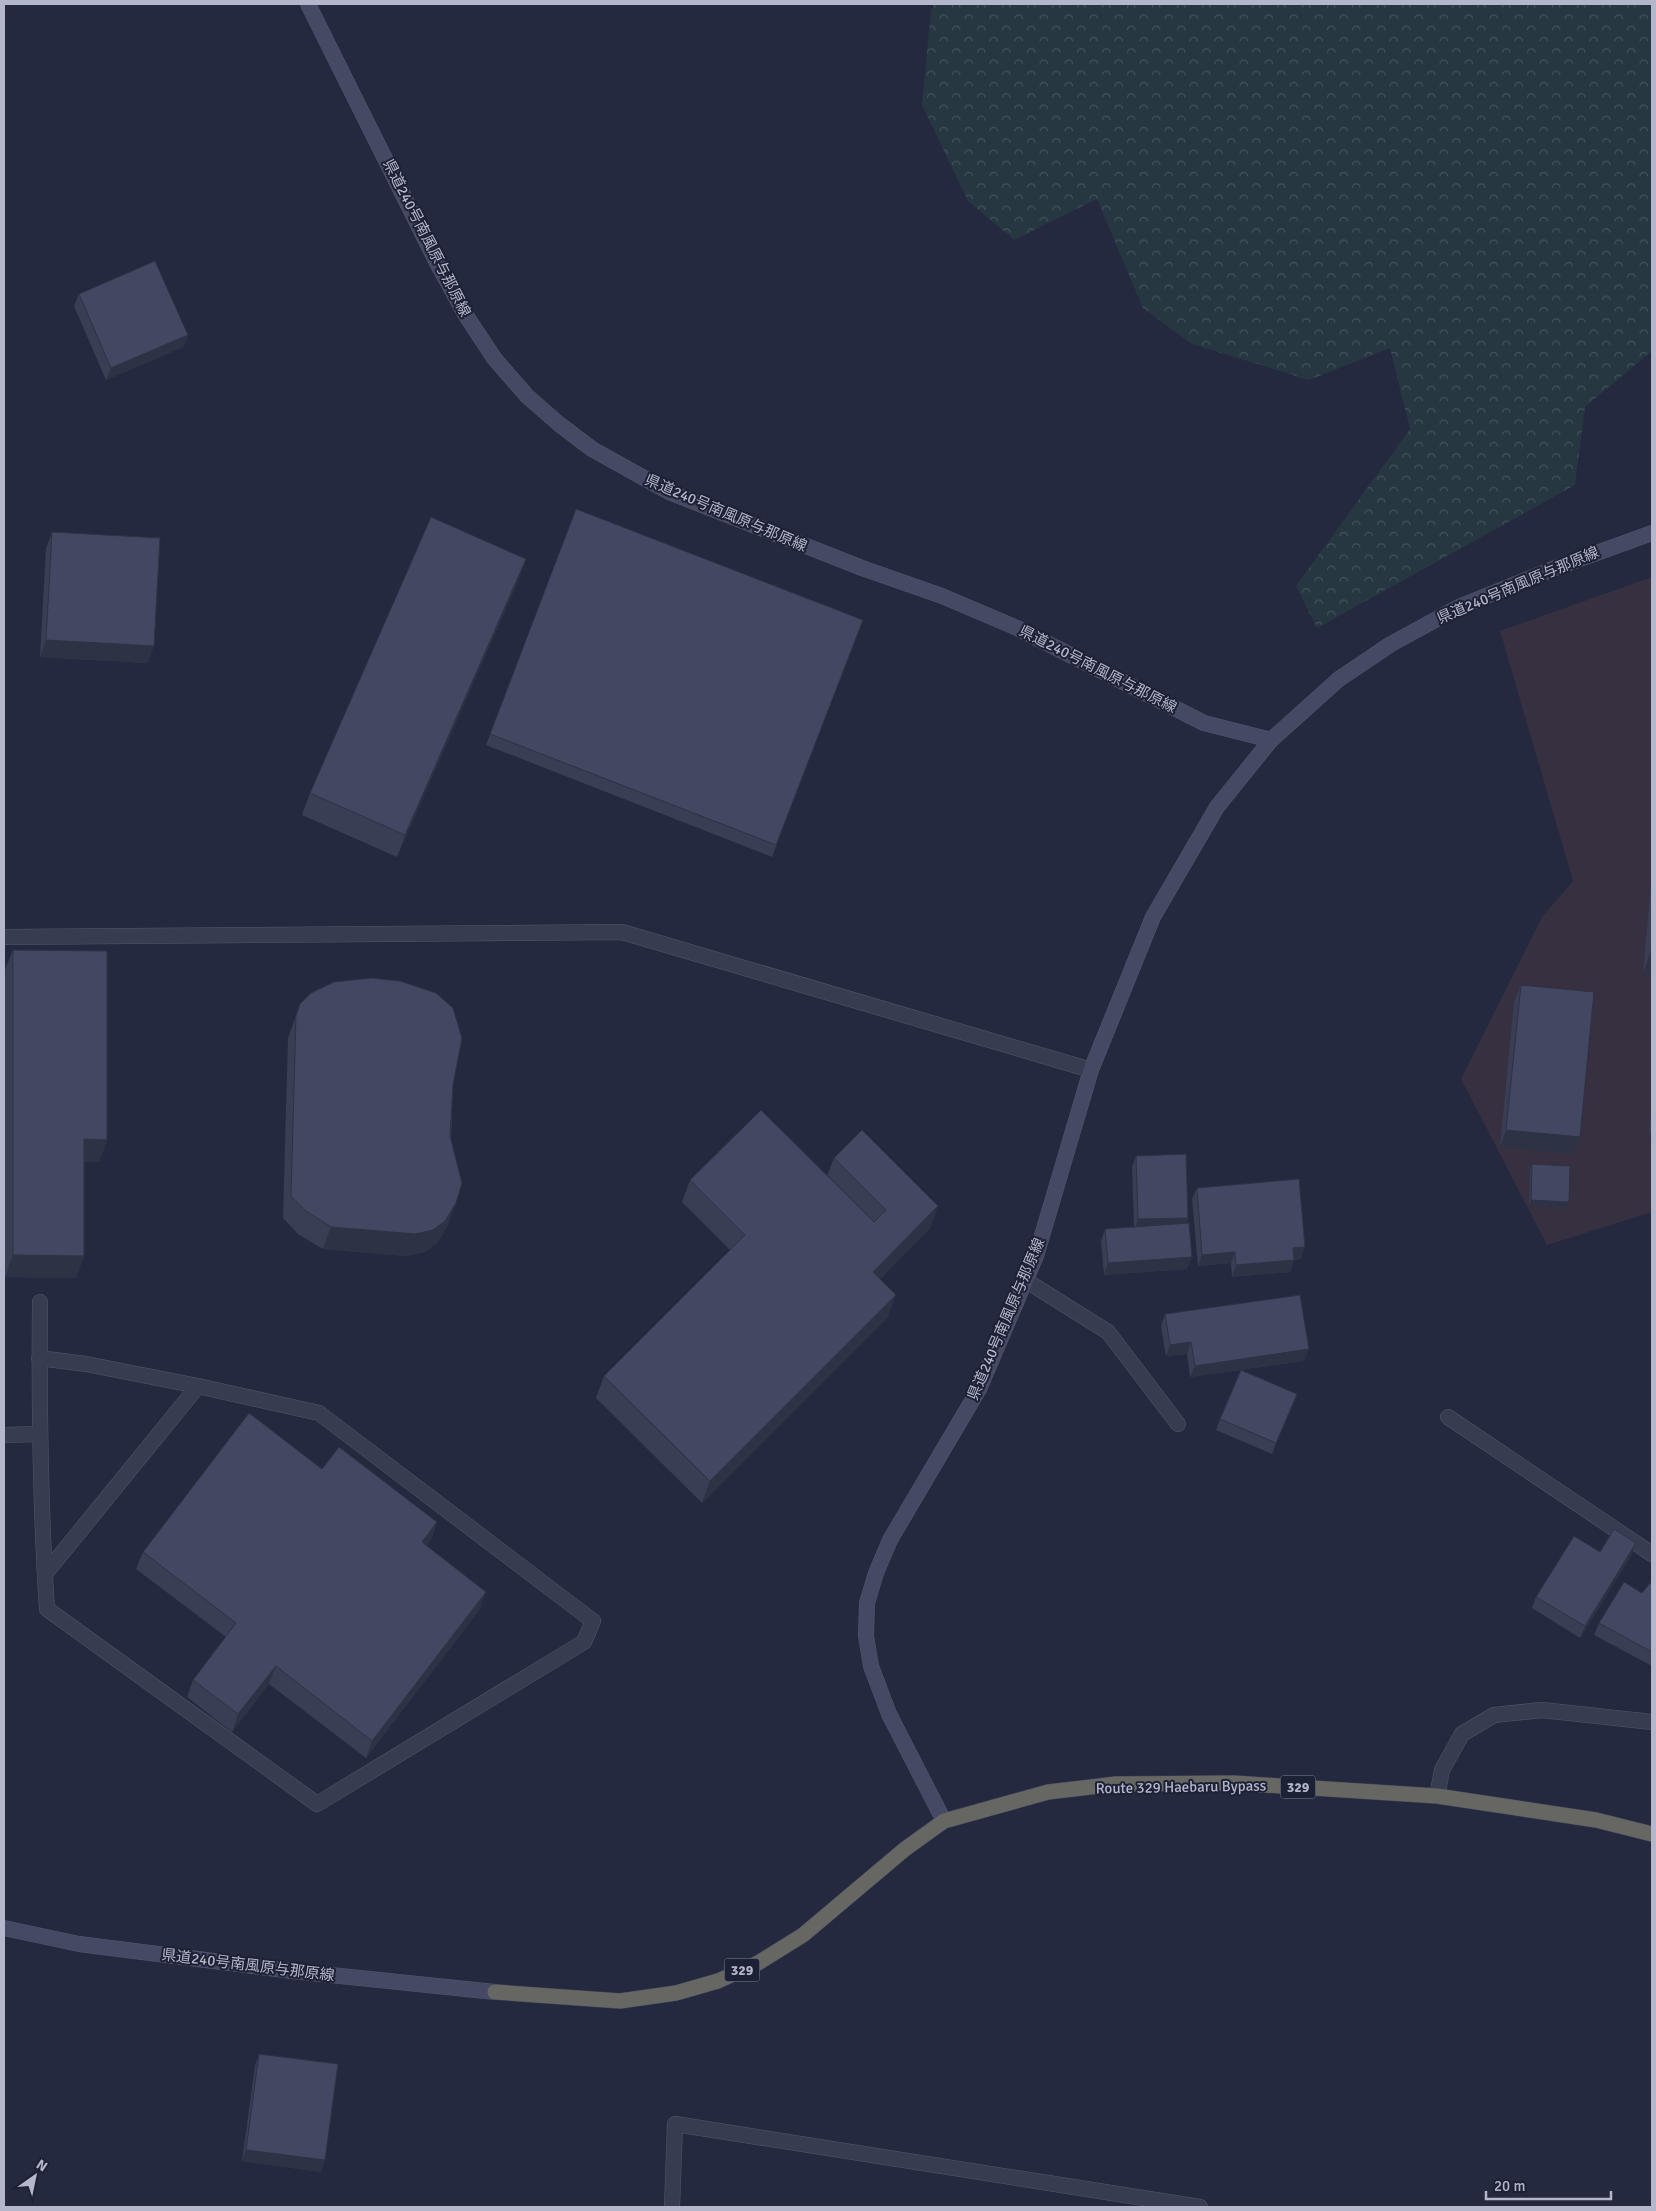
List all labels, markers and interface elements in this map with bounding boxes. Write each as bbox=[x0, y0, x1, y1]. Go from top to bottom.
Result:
street label: 県道240号南風原与那原線 bbox=[379, 156, 475, 320]
street label: 県道240号南風原与那原線 bbox=[642, 471, 810, 555]
street label: 県道240号南風原与那原線 bbox=[1434, 543, 1602, 627]
street label: 県道240号南風原与那原線 bbox=[1016, 621, 1180, 717]
street label: 県道240号南風原与那原線 bbox=[964, 1235, 1048, 1403]
road number: 329 bbox=[1280, 1775, 1316, 1798]
street label: Route 329 Haebaru Bypass bbox=[1096, 1777, 1267, 1797]
street label: 県道240号南風原与那原線 bbox=[160, 1945, 336, 1985]
road number: 329 bbox=[724, 1958, 760, 1982]
north arrow bbox=[10, 2151, 60, 2201]
text: N bbox=[33, 2156, 51, 2175]
scale bar bbox=[1486, 2168, 1611, 2200]
text: 20 m bbox=[1494, 2177, 1525, 2195]

